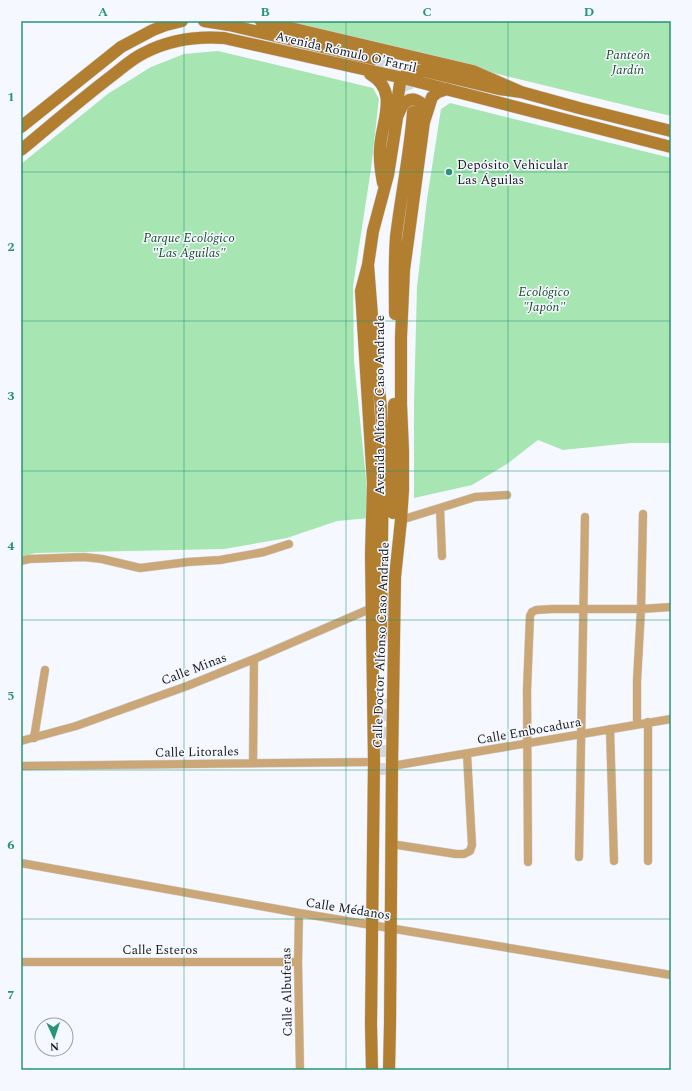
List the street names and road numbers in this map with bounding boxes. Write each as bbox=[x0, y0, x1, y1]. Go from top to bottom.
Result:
street label: Avenida Rómulo O'Farril bbox=[273, 26, 419, 78]
street label: Avenida Alfonso Caso Andrade bbox=[370, 315, 390, 495]
street label: Calle Doctor Alfonso Caso Andrade bbox=[367, 542, 395, 748]
street label: Calle Minas bbox=[158, 647, 230, 691]
street label: Calle Embocadura bbox=[475, 712, 583, 750]
street label: Calle Litorales bbox=[155, 741, 239, 763]
street label: Calle Médanos bbox=[304, 892, 392, 926]
street label: Calle Esteros bbox=[122, 940, 198, 960]
street label: Calle Albuferas bbox=[276, 947, 298, 1037]

